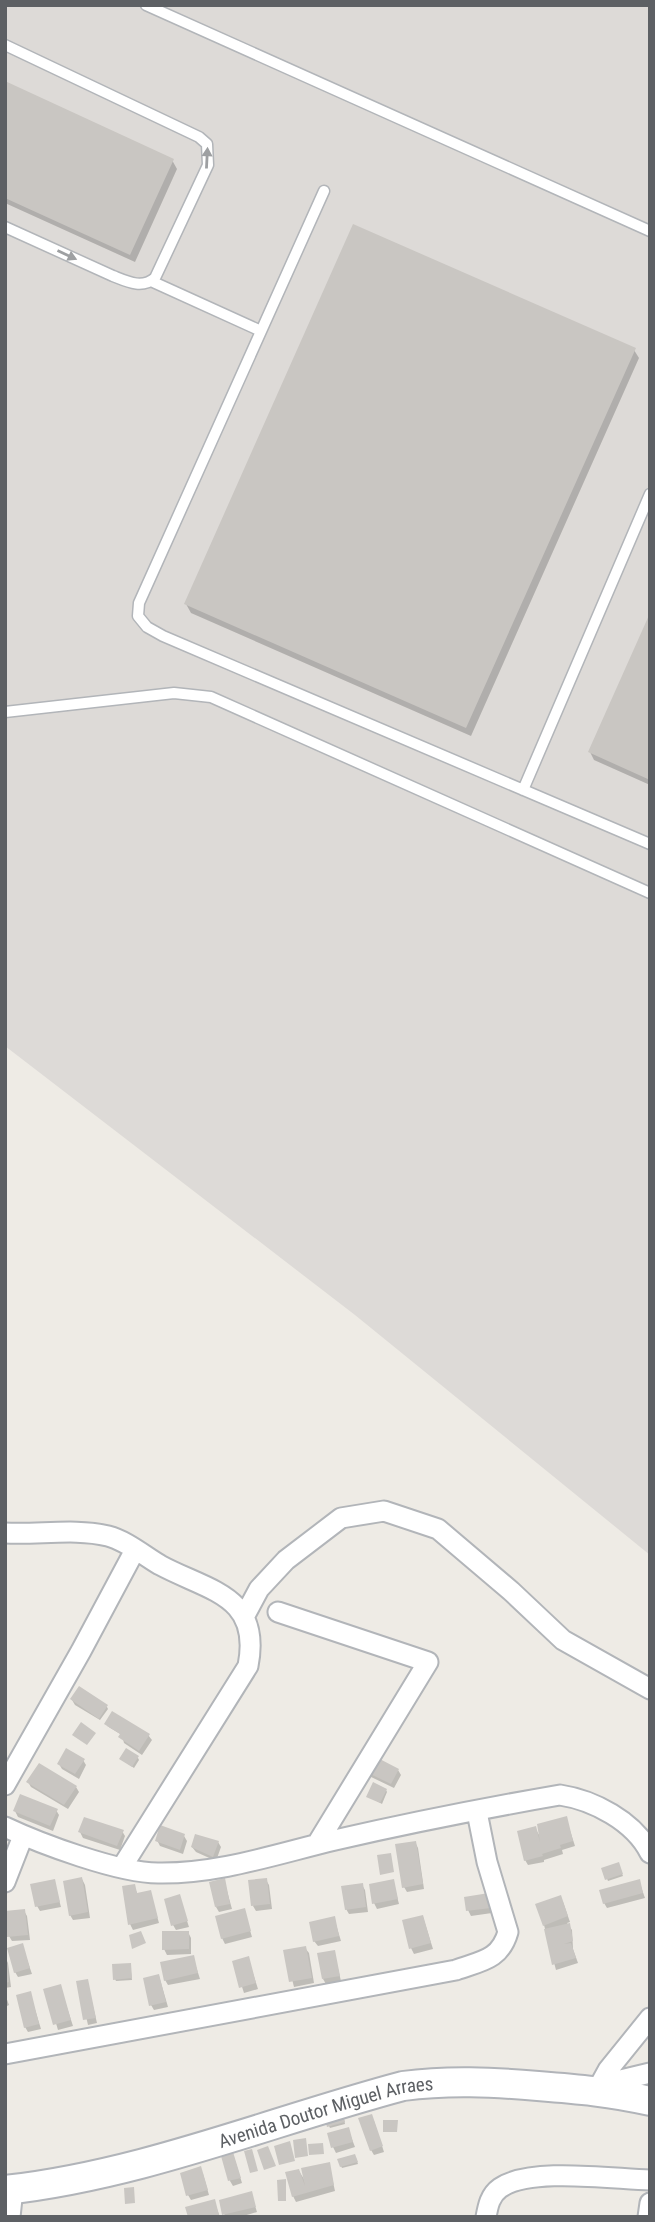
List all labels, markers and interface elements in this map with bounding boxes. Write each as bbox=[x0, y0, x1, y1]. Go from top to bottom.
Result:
one-way arrow bbox=[201, 147, 212, 169]
one-way arrow bbox=[57, 250, 77, 261]
street label: Avenida Doutor Miguel Arraes bbox=[216, 2072, 434, 2153]

